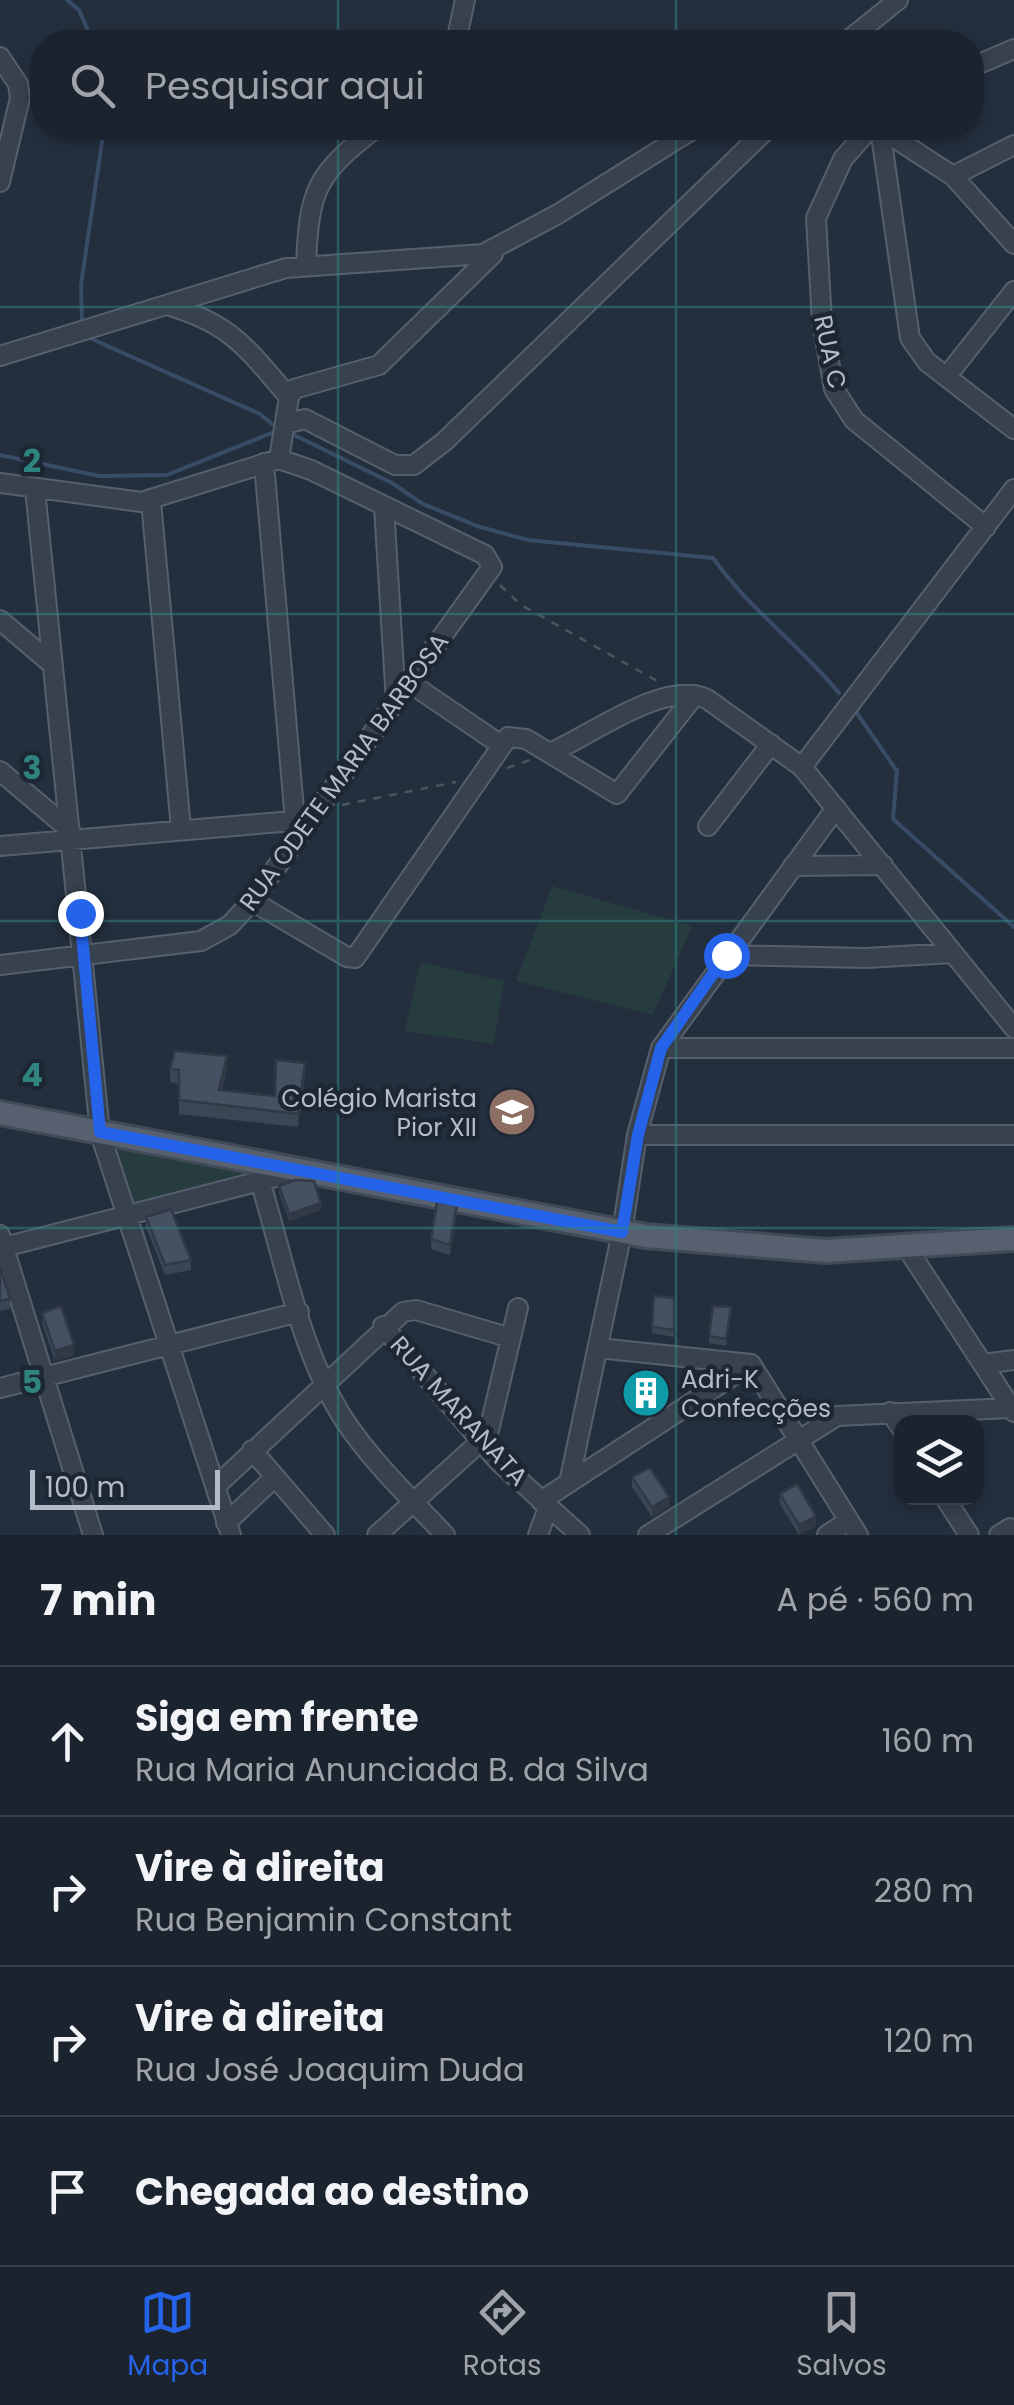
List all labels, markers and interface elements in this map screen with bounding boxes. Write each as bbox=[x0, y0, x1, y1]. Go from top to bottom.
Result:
search box bbox=[30, 30, 984, 140]
icon: search bbox=[65, 58, 120, 113]
text: Pesquisar aqui bbox=[145, 59, 425, 112]
street label: RUA C bbox=[805, 312, 855, 392]
text: 2 bbox=[23, 438, 41, 483]
street label: RUA ODETE MARIA BARBOSA bbox=[231, 626, 457, 918]
text: 3 bbox=[22, 745, 42, 790]
route end bbox=[58, 891, 104, 937]
route start bbox=[704, 933, 750, 979]
text: 4 bbox=[21, 1052, 43, 1097]
place label: Colégio Marista Pior XII bbox=[281, 1081, 477, 1145]
school or university icon: Colégio Marista Pior XII bbox=[486, 1086, 538, 1138]
street label: RUA MARANATA bbox=[382, 1328, 536, 1494]
text: 5 bbox=[22, 1359, 42, 1404]
place label: Adri-K Confecções bbox=[681, 1362, 831, 1426]
building icon: Adri-K Confecções bbox=[620, 1367, 672, 1419]
map controls bbox=[894, 1415, 984, 1505]
button: layers bbox=[894, 1415, 984, 1505]
scale bar bbox=[30, 1465, 220, 1510]
text: 100 m bbox=[45, 1468, 125, 1507]
text: 7 min bbox=[40, 1571, 157, 1630]
text: A pé · 560 m bbox=[777, 1577, 974, 1622]
text: Siga em frente bbox=[135, 1691, 419, 1744]
icon: ahead bbox=[40, 1714, 95, 1769]
text: 160 m bbox=[882, 1718, 974, 1763]
text: Rua Maria Anunciada B. da Silva bbox=[135, 1747, 649, 1792]
text: Vire à direita bbox=[135, 1841, 385, 1894]
icon: right bbox=[40, 1864, 95, 1919]
text: 280 m bbox=[874, 1868, 974, 1913]
text: Rua Benjamin Constant bbox=[135, 1897, 512, 1942]
text: Vire à direita bbox=[135, 1991, 385, 2044]
icon: right bbox=[40, 2014, 95, 2069]
text: 120 m bbox=[884, 2018, 974, 2063]
text: Rua José Joaquim Duda bbox=[135, 2047, 525, 2092]
icon: arrive bbox=[40, 2164, 95, 2219]
text: Chegada ao destino bbox=[135, 2165, 529, 2218]
tab: Mapa bbox=[127, 2285, 208, 2387]
tab: Rotas bbox=[463, 2285, 542, 2387]
tab: Salvos bbox=[796, 2285, 887, 2387]

